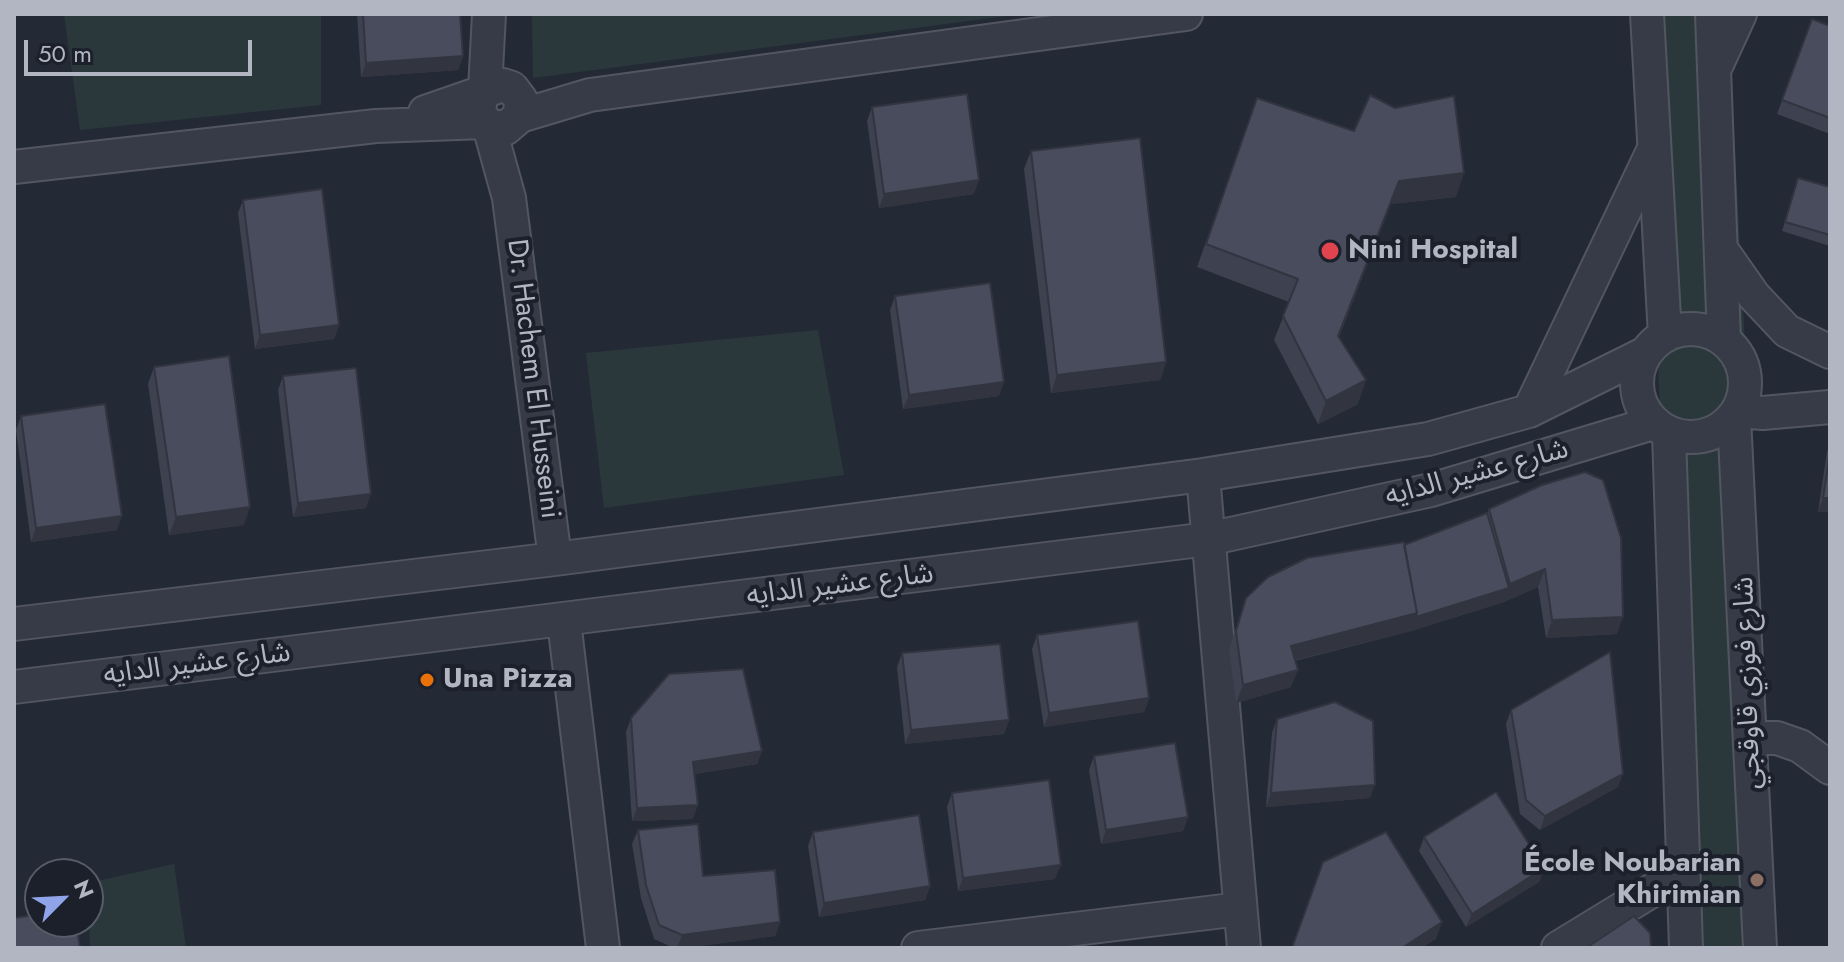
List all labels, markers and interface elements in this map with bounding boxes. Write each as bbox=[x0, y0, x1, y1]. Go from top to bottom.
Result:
scale bar bbox=[28, 24, 256, 74]
text: 50 m bbox=[38, 36, 92, 71]
place label: Nini Hospital bbox=[1348, 234, 1518, 268]
street label: Dr. Hachem El Husseini bbox=[498, 237, 566, 521]
marker: Nini Hospital bbox=[1319, 240, 1341, 262]
street label: شارع عشير الدايه bbox=[1382, 433, 1572, 515]
street label: شارع عشير الدايه bbox=[745, 558, 935, 614]
street label: شارع فوزي قاوقجي bbox=[1728, 576, 1770, 790]
street label: شارع عشير الدايه bbox=[102, 637, 292, 693]
place label: Una Pizza bbox=[443, 663, 573, 697]
marker: Una Pizza bbox=[418, 671, 436, 689]
place label: École Noubarian Khirimian bbox=[1524, 847, 1741, 913]
north arrow bbox=[24, 858, 104, 938]
marker: École Noubarian Khirimian bbox=[1748, 871, 1766, 889]
text: N bbox=[66, 875, 102, 904]

